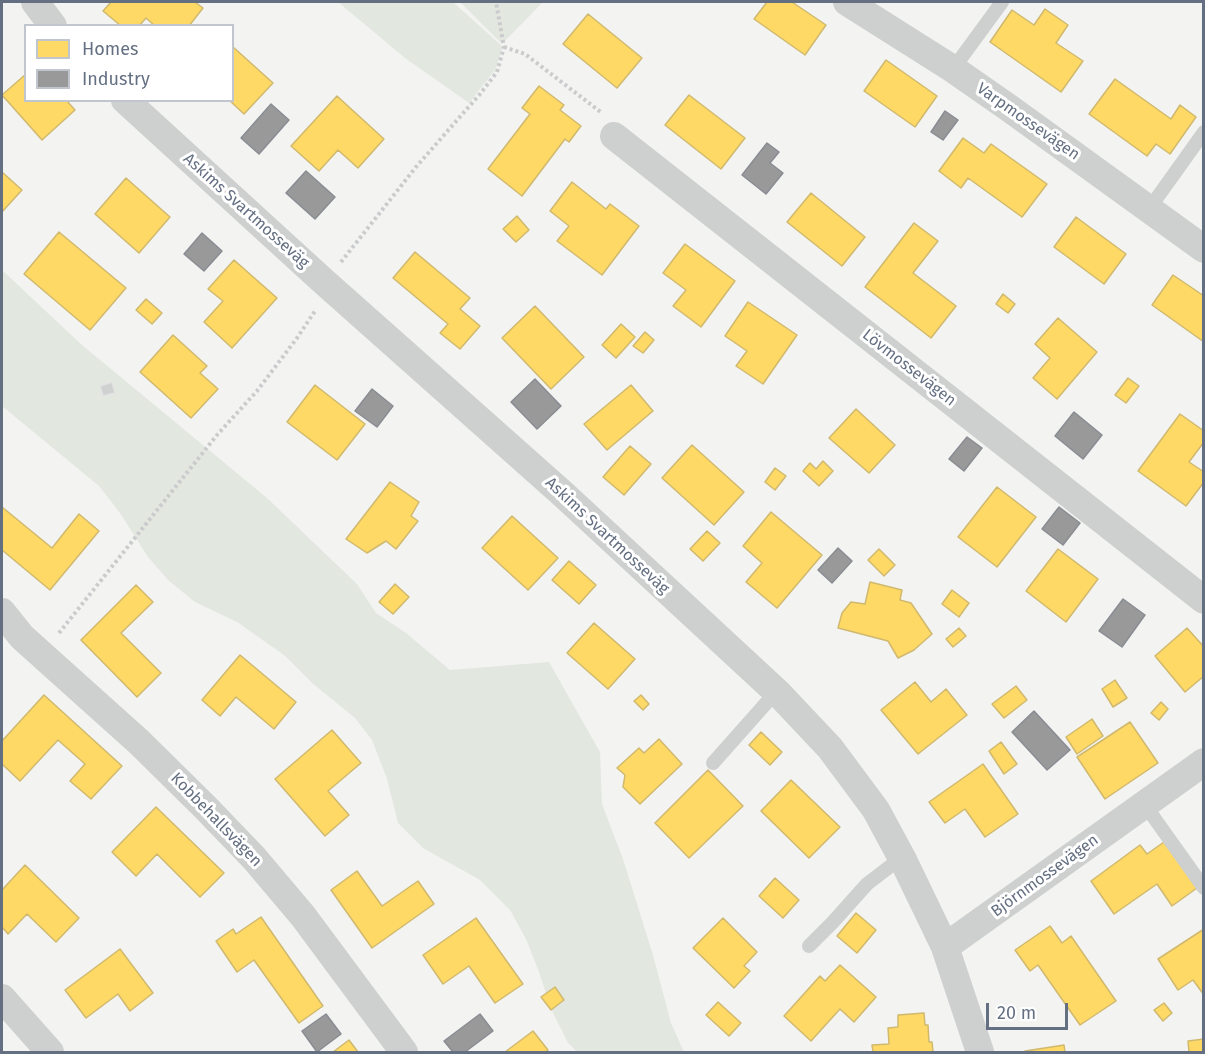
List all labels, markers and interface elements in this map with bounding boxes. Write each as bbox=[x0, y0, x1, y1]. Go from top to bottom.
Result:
legend bbox=[24, 24, 234, 102]
text: Homes bbox=[82, 38, 138, 60]
text: Industry bbox=[82, 68, 150, 90]
street label: Varpmossevägen bbox=[973, 79, 1083, 165]
street label: Askims Svartmosseväg bbox=[179, 149, 313, 273]
street label: Lövmossevägen bbox=[858, 325, 960, 411]
street label: Askims Svartmosseväg bbox=[541, 474, 673, 598]
street label: Kobbehallsvägen bbox=[166, 769, 266, 871]
street label: Björnmossevägen bbox=[988, 831, 1102, 921]
scale bar bbox=[989, 991, 1072, 1029]
text: 20 m bbox=[997, 1002, 1036, 1024]

